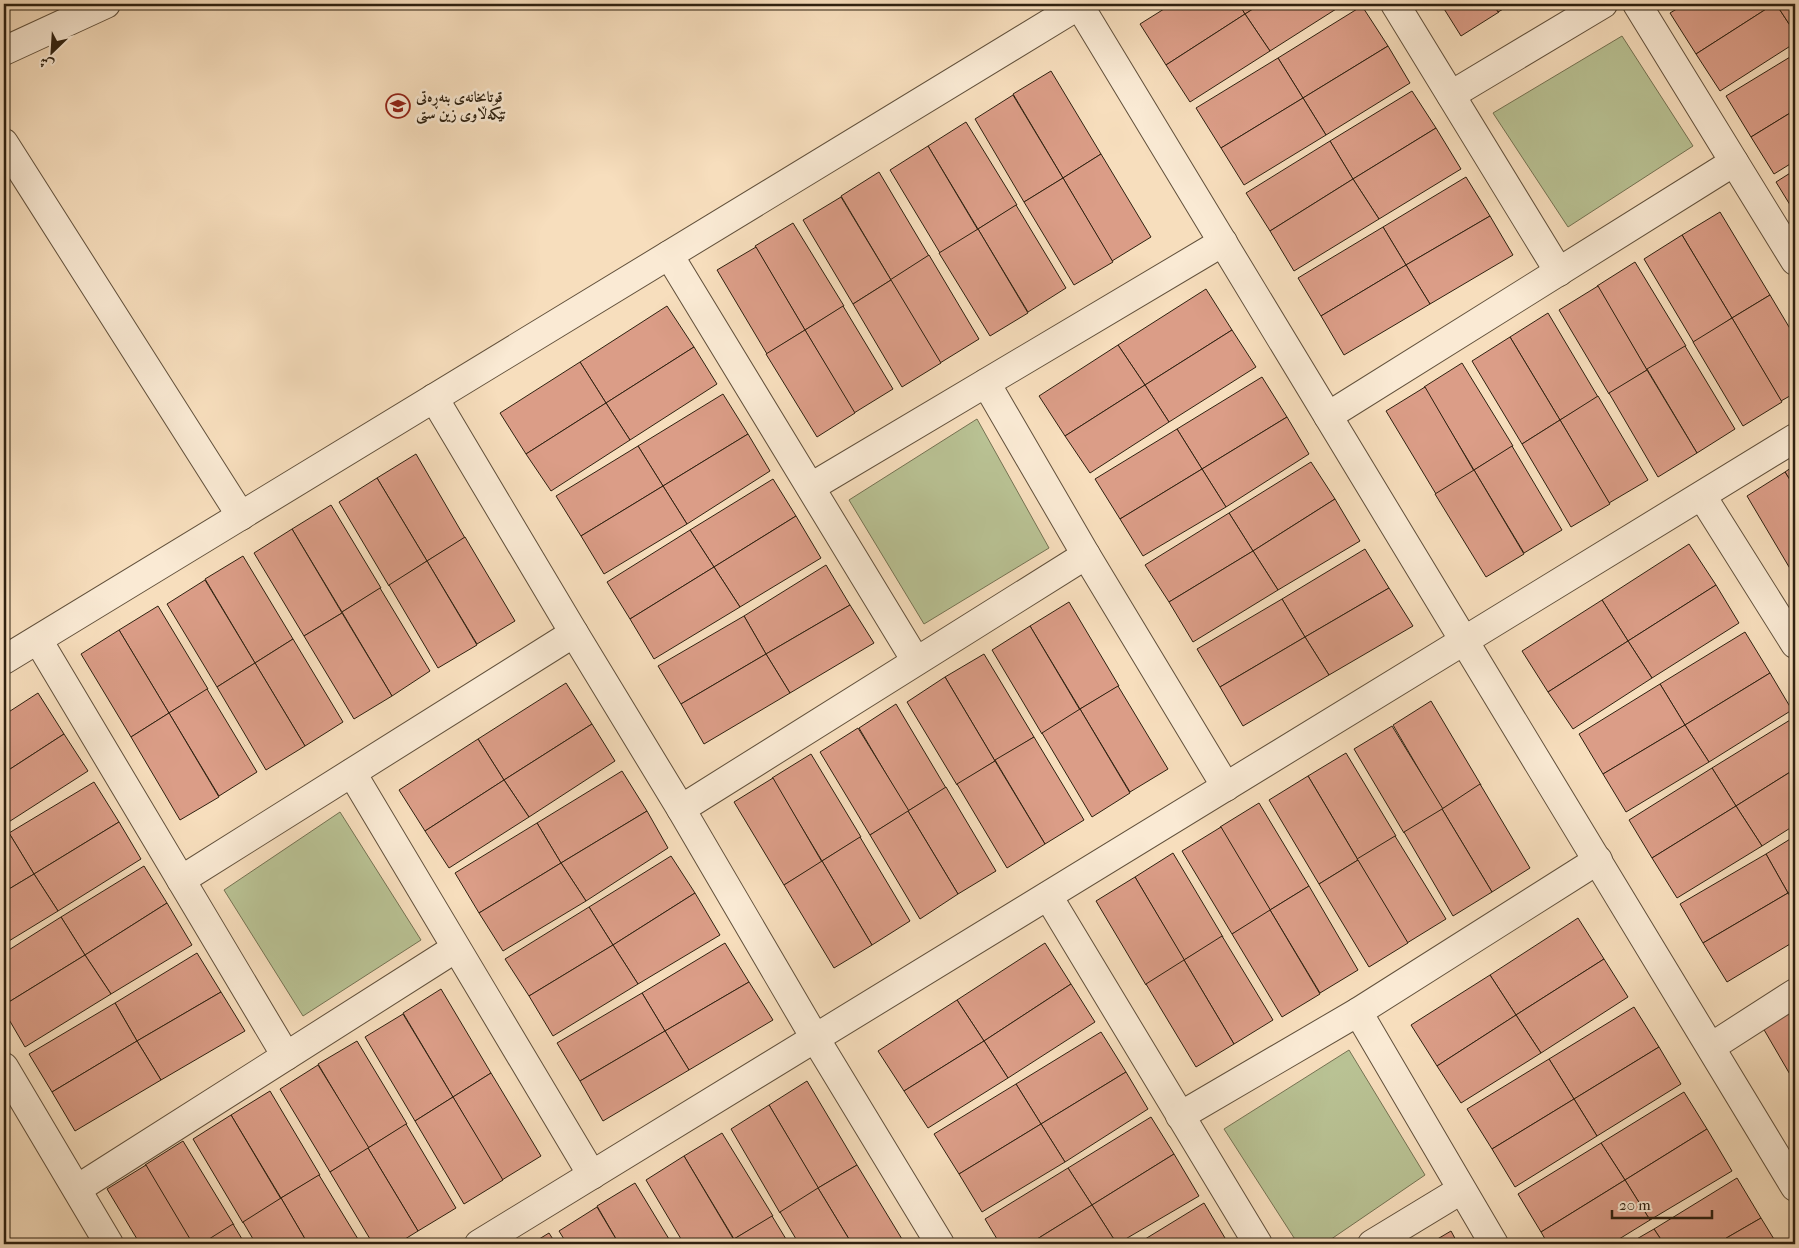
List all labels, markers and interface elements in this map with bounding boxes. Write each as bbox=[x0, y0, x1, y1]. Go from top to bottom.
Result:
north arrow bbox=[28, 28, 78, 78]
text: ش bbox=[37, 53, 57, 74]
place label: قوتابخانەی بنەڕەتی تێکەڵاوی زین ستی bbox=[415, 88, 506, 125]
school or university icon: قوتابخانەی بنەڕەتی تێکەڵاوی زین ستی bbox=[385, 93, 411, 119]
scale bar bbox=[1612, 1188, 1712, 1220]
text: 20 m bbox=[1619, 1196, 1651, 1214]

